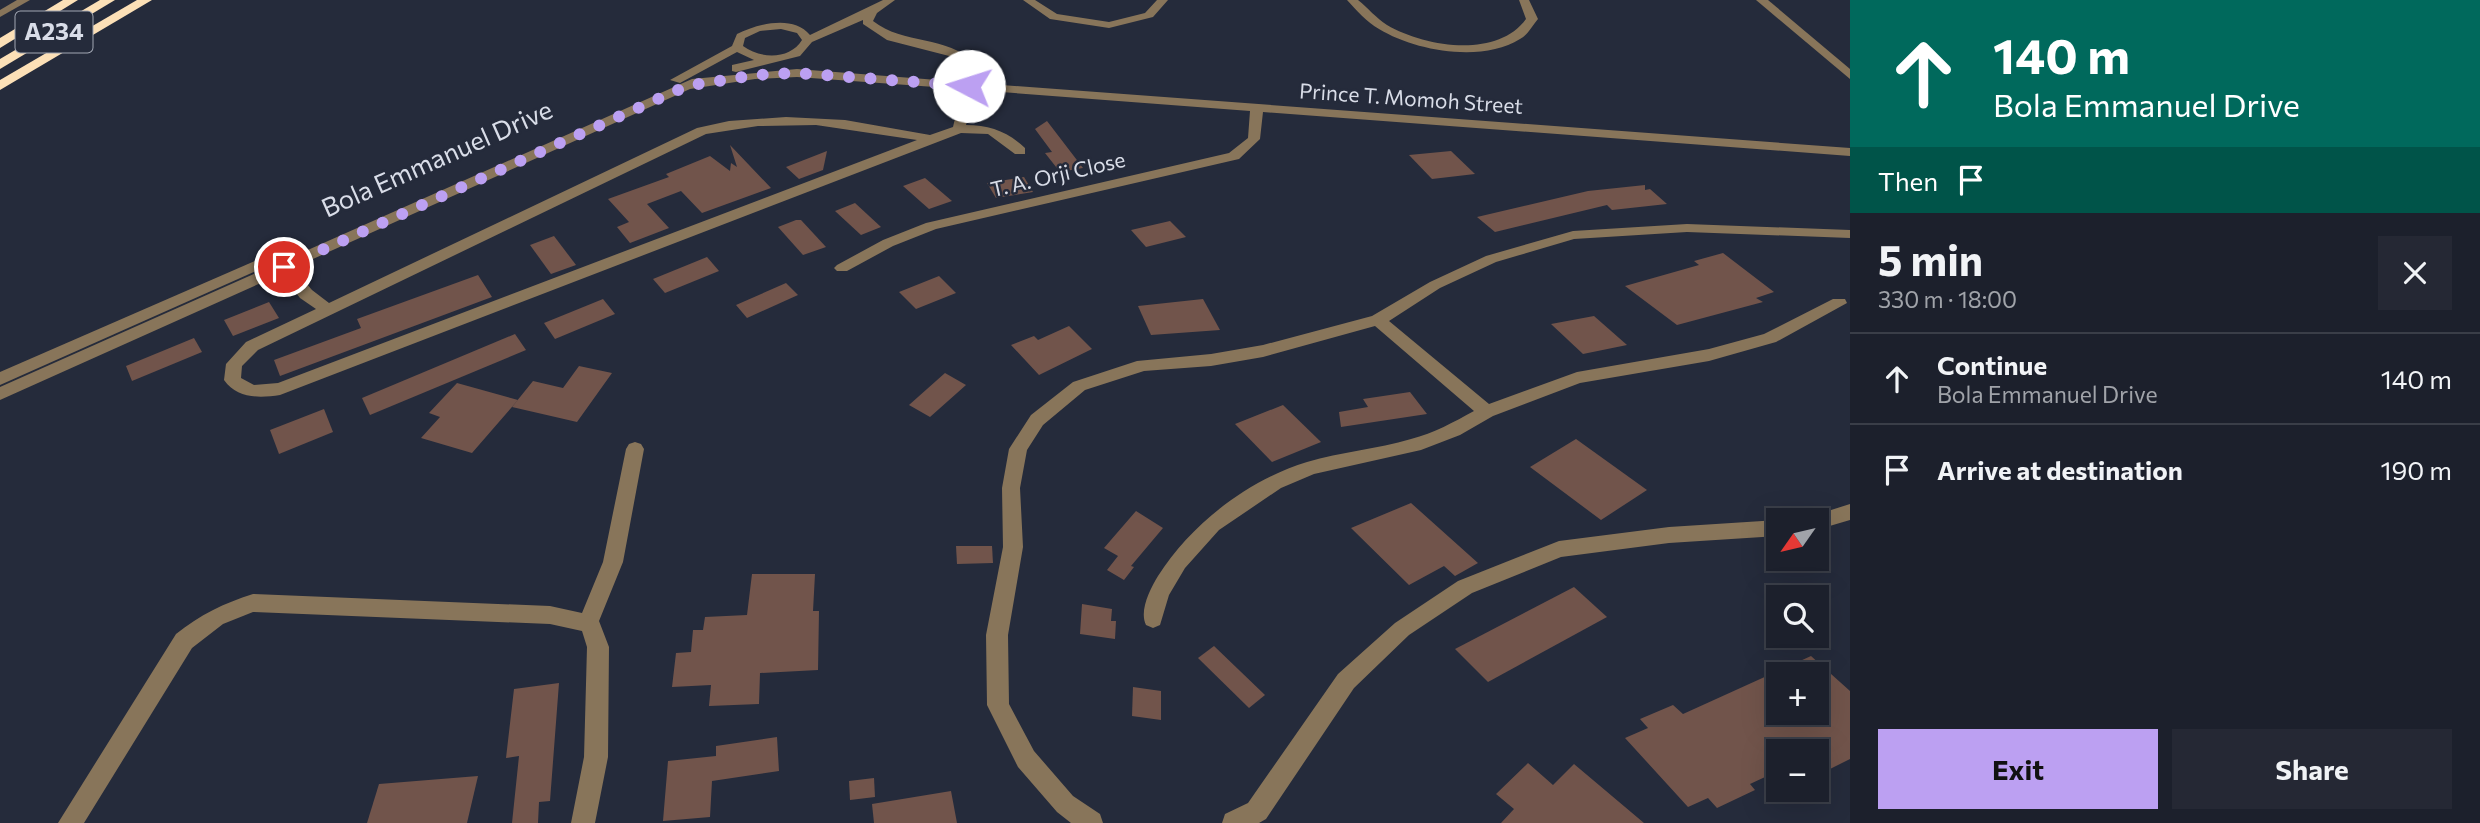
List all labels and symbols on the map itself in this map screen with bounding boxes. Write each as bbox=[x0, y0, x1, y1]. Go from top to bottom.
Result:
road number: A234 bbox=[16, 12, 92, 52]
position arrow bbox=[932, 49, 1006, 123]
street label: Prince T. Momoh Street bbox=[1298, 77, 1524, 118]
street label: Bola Emmanuel Drive bbox=[316, 93, 557, 223]
street label: T. A. Orji Close bbox=[988, 146, 1127, 201]
pin bbox=[254, 237, 314, 297]
north arrow bbox=[1766, 508, 1829, 570]

